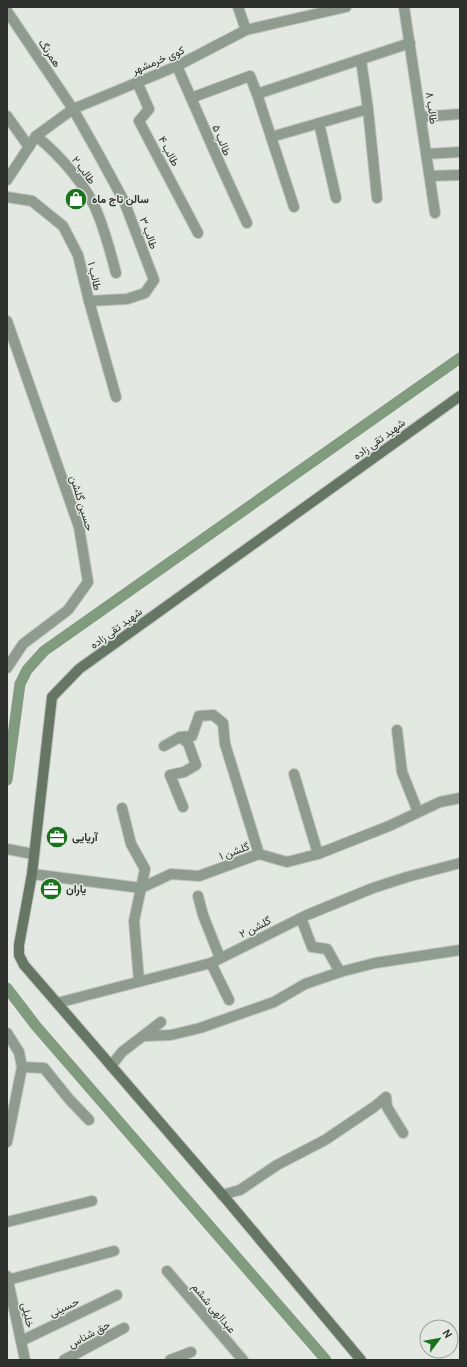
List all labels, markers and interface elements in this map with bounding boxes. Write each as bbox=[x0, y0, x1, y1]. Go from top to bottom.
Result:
street label: همرنگ bbox=[36, 36, 65, 70]
street label: کوی خرمشهر bbox=[129, 43, 186, 78]
street label: طالب ۸ bbox=[423, 91, 441, 125]
street label: طالب ۵ bbox=[209, 122, 235, 158]
street label: طالب ۴ bbox=[155, 133, 183, 169]
street label: طالب ۲ bbox=[69, 153, 99, 187]
shop icon: سالن تاج ماه bbox=[63, 186, 89, 212]
place label: سالن تاج ماه bbox=[92, 192, 149, 207]
street label: طالب ۳ bbox=[137, 215, 161, 251]
street label: طالب ۱ bbox=[85, 260, 105, 292]
street label: شهید تقی زاده bbox=[350, 415, 408, 463]
street label: حسین گلشن bbox=[67, 474, 97, 532]
street label: شهید تقی زاده bbox=[87, 604, 145, 652]
office icon: آریایی bbox=[44, 824, 70, 850]
place label: آریایی bbox=[72, 830, 99, 844]
street label: گلشن ۱ bbox=[217, 839, 251, 863]
office icon: یاران bbox=[38, 876, 64, 902]
place label: یاران bbox=[66, 882, 87, 896]
street label: گلشن ۲ bbox=[237, 913, 273, 941]
street label: عبدالهی ششم bbox=[188, 1280, 239, 1337]
street label: حسینی bbox=[47, 1294, 81, 1320]
street label: خلیلی bbox=[18, 1301, 38, 1329]
street label: حق شناس bbox=[66, 1317, 112, 1351]
north arrow bbox=[419, 1319, 459, 1359]
text: N bbox=[439, 1327, 455, 1341]

